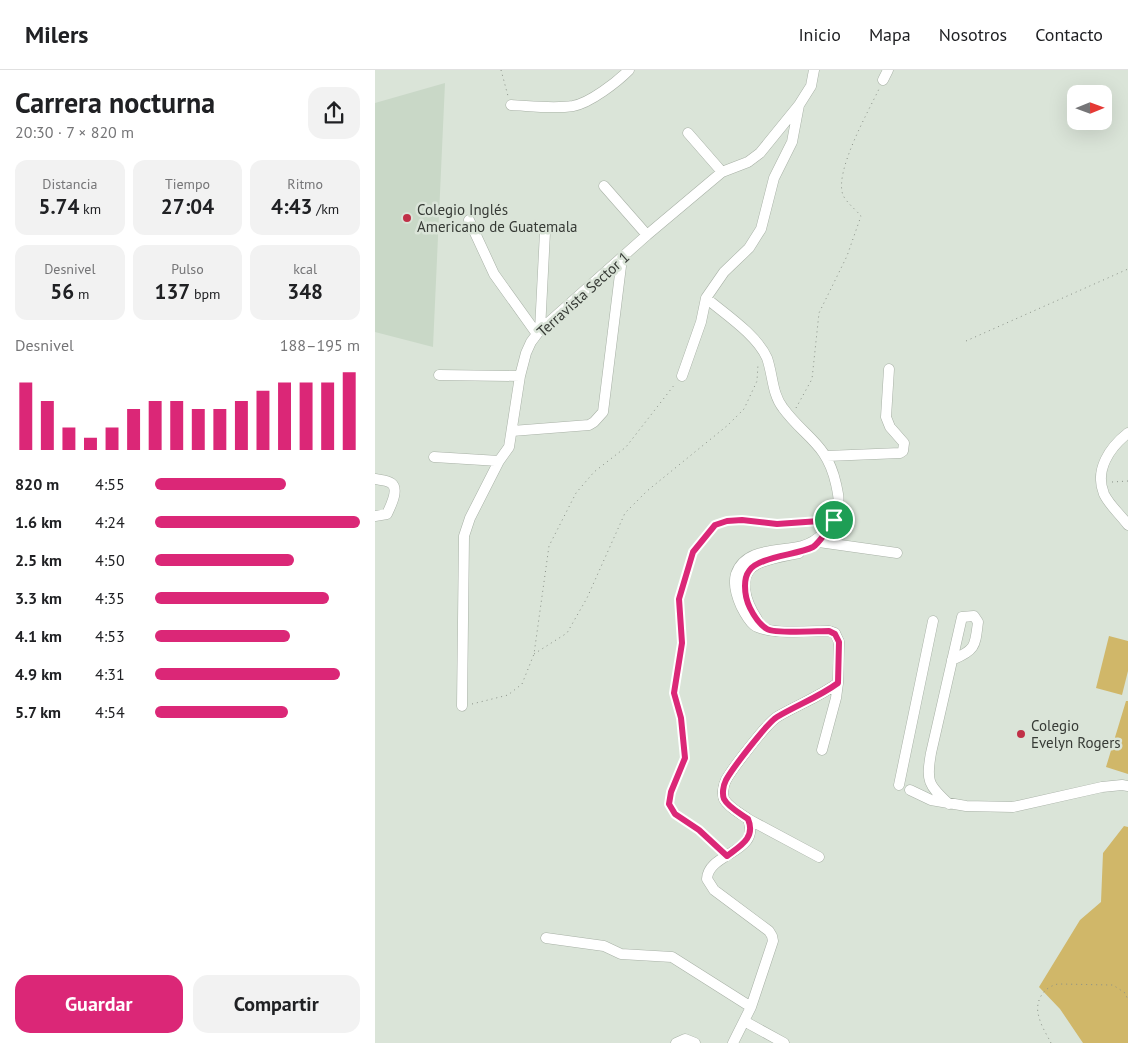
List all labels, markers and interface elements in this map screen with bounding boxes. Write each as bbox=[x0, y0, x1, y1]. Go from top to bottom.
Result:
text: Milers bbox=[25, 19, 88, 50]
text: Inicio bbox=[798, 23, 841, 46]
text: Mapa bbox=[869, 23, 911, 46]
text: Nosotros bbox=[939, 23, 1007, 46]
text: Contacto bbox=[1035, 23, 1103, 46]
text: Carrera nocturna bbox=[15, 84, 215, 121]
north arrow bbox=[1067, 85, 1113, 130]
map controls bbox=[1067, 85, 1112, 130]
button: share bbox=[308, 87, 360, 139]
text: 20:30 · 7 × 820 m bbox=[15, 122, 134, 142]
text: Distancia bbox=[42, 175, 97, 193]
text: Tiempo bbox=[165, 175, 210, 193]
text: Ritmo bbox=[287, 175, 323, 193]
text: 5.74 bbox=[38, 193, 79, 220]
text: 27:04 bbox=[161, 193, 214, 220]
text: 4:43 bbox=[271, 193, 312, 220]
text: km bbox=[79, 200, 101, 218]
text: /km bbox=[312, 200, 339, 218]
place label: Colegio Inglés Americano de Guatemala bbox=[417, 200, 578, 236]
marker: Colegio Inglés Americano de Guatemala bbox=[401, 212, 413, 224]
street label: Terravista Sector 1 bbox=[533, 247, 633, 341]
text: Desnivel bbox=[44, 260, 96, 278]
text: Pulso bbox=[171, 260, 204, 278]
text: kcal bbox=[293, 260, 317, 278]
text: 56 bbox=[50, 278, 74, 305]
text: 137 bbox=[155, 278, 190, 305]
text: 348 bbox=[287, 278, 323, 305]
text: m bbox=[74, 285, 89, 303]
text: bpm bbox=[190, 285, 220, 303]
text: Desnivel bbox=[15, 335, 74, 355]
text: 188–195 m bbox=[280, 335, 360, 355]
text: 820 m bbox=[15, 474, 59, 494]
text: 4:55 bbox=[95, 474, 125, 494]
pin bbox=[813, 499, 855, 541]
icon: arrive bbox=[820, 506, 848, 534]
text: 1.6 km bbox=[15, 512, 62, 532]
text: 4:24 bbox=[95, 512, 125, 532]
text: 2.5 km bbox=[15, 550, 62, 570]
text: 4:50 bbox=[95, 550, 125, 570]
text: 3.3 km bbox=[15, 588, 62, 608]
text: 4:35 bbox=[95, 588, 125, 608]
text: 4.1 km bbox=[15, 626, 62, 646]
text: 4:53 bbox=[95, 626, 125, 646]
text: 4.9 km bbox=[15, 664, 62, 684]
text: 4:31 bbox=[95, 664, 125, 684]
text: 5.7 km bbox=[15, 702, 61, 722]
text: 4:54 bbox=[95, 702, 125, 722]
place label: Colegio Evelyn Rogers bbox=[1031, 716, 1121, 752]
marker: Colegio Evelyn Rogers bbox=[1015, 728, 1027, 740]
button: Guardar bbox=[15, 975, 183, 1033]
button: Compartir bbox=[193, 975, 360, 1033]

